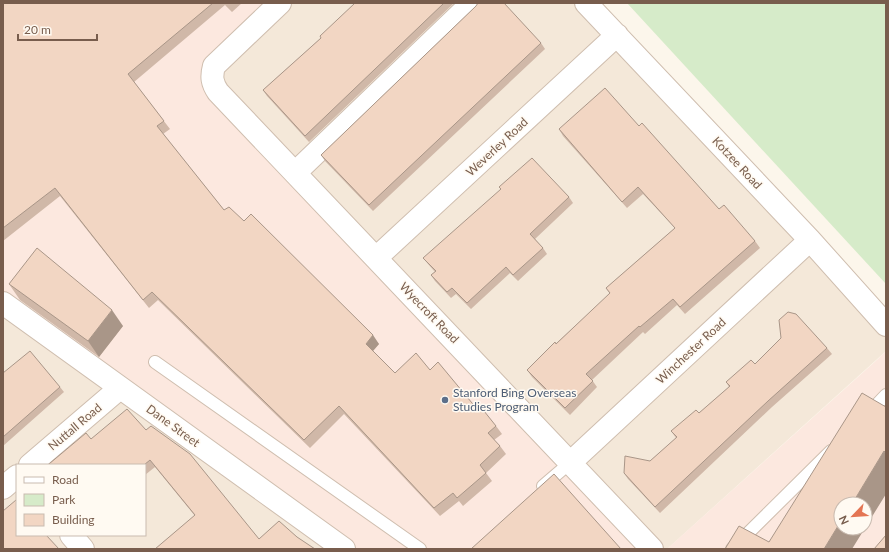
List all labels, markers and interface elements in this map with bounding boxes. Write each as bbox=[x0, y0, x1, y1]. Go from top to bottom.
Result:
scale bar bbox=[18, 16, 97, 42]
text: 20 m bbox=[24, 22, 51, 37]
street label: Weverley Road bbox=[463, 114, 531, 179]
street label: Kotzee Road bbox=[709, 133, 765, 192]
street label: Wyecroft Road bbox=[397, 279, 462, 346]
street label: Winchester Road bbox=[653, 314, 729, 387]
place label: Stanford Bing Overseas Studies Program bbox=[453, 385, 576, 414]
marker: Stanford Bing Overseas Studies Program bbox=[440, 395, 450, 405]
street label: Nuttall Road bbox=[45, 400, 104, 453]
street label: Dane Street bbox=[144, 401, 204, 450]
legend bbox=[16, 464, 146, 536]
text: Road bbox=[52, 472, 79, 487]
text: Park bbox=[52, 492, 76, 507]
north arrow bbox=[833, 496, 873, 536]
text: Building bbox=[52, 512, 95, 527]
text: N bbox=[836, 514, 851, 527]

